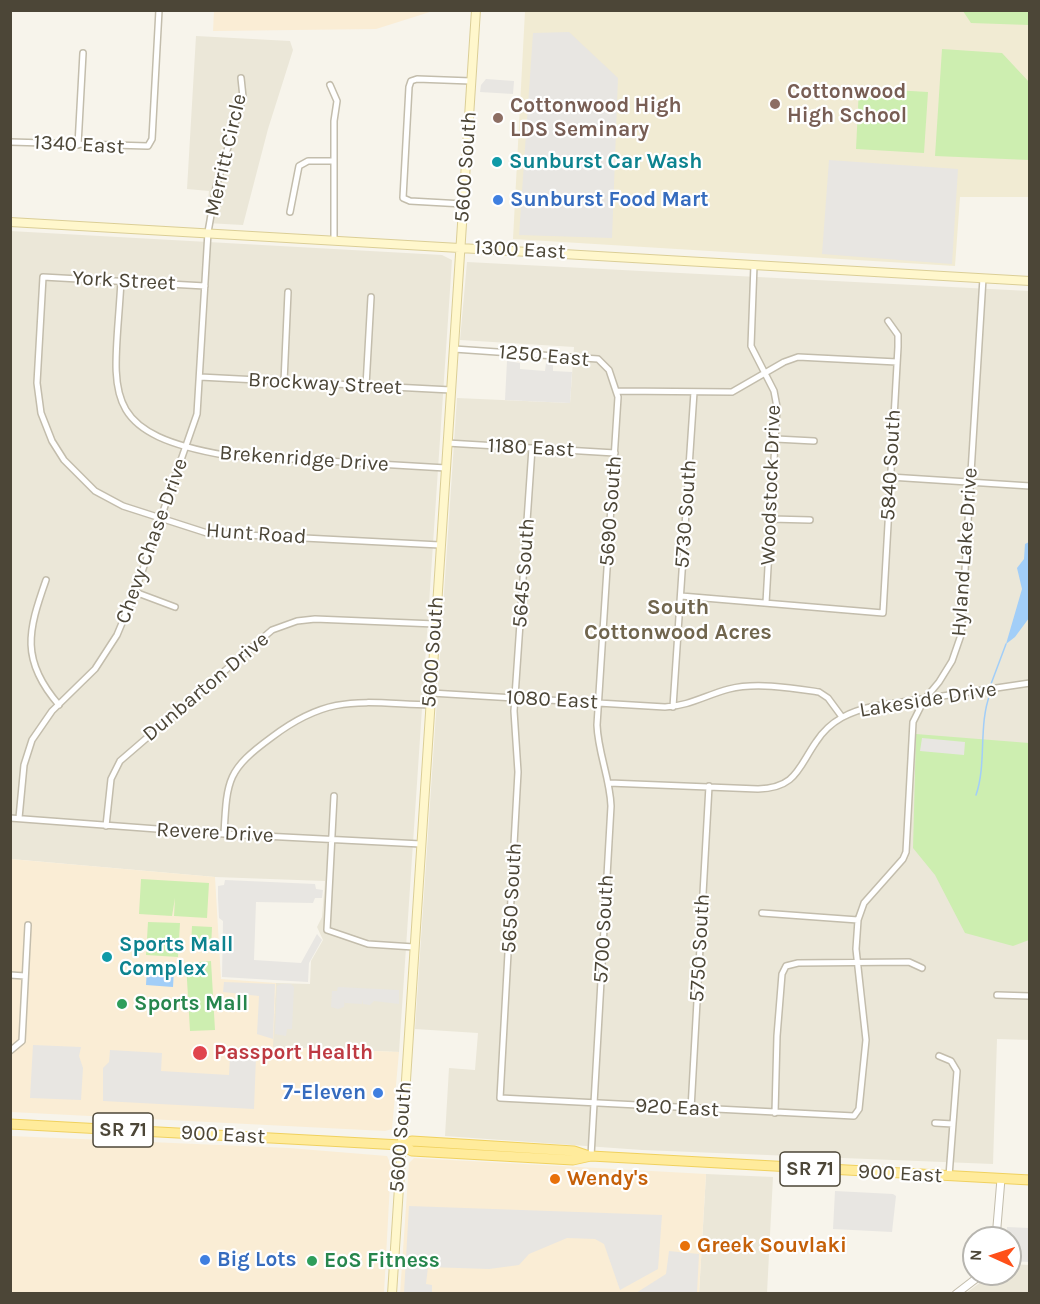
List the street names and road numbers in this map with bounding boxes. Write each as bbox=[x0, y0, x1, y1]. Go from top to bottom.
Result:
street label: Merritt Circle bbox=[200, 91, 252, 219]
street label: 5600 South bbox=[450, 111, 482, 223]
street label: 1340 East bbox=[33, 130, 125, 160]
street label: 1300 East bbox=[474, 235, 566, 265]
street label: York Street bbox=[72, 266, 176, 296]
street label: 1250 East bbox=[498, 339, 590, 373]
street label: Brockway Street bbox=[247, 367, 403, 401]
street label: Woodstock Drive bbox=[756, 404, 786, 566]
street label: 5840 South bbox=[876, 409, 906, 521]
street label: 1180 East bbox=[487, 433, 575, 463]
street label: Brekenridge Drive bbox=[218, 441, 390, 477]
street label: Chevy Chase Drive bbox=[110, 455, 194, 627]
street label: 5690 South bbox=[595, 455, 627, 567]
street label: 5730 South bbox=[670, 459, 702, 569]
street label: Hyland Lake Drive bbox=[947, 467, 983, 637]
street label: 5645 South bbox=[508, 517, 540, 629]
street label: Hunt Road bbox=[205, 518, 307, 550]
street label: 5600 South bbox=[417, 596, 449, 708]
street label: Dunbarton Drive bbox=[138, 627, 274, 747]
street label: Lakeside Drive bbox=[858, 677, 998, 723]
street label: 1080 East bbox=[505, 685, 599, 715]
street label: Revere Drive bbox=[156, 817, 274, 849]
street label: 5650 South bbox=[497, 842, 527, 954]
street label: 5700 South bbox=[589, 874, 619, 984]
street label: 5750 South bbox=[685, 893, 715, 1003]
street label: 5600 South bbox=[385, 1081, 417, 1193]
street label: 920 East bbox=[634, 1093, 720, 1123]
road number: SR 71 bbox=[93, 1113, 153, 1147]
street label: 900 East bbox=[180, 1120, 266, 1150]
road number: SR 71 bbox=[780, 1152, 840, 1186]
street label: 900 East bbox=[857, 1159, 943, 1189]

